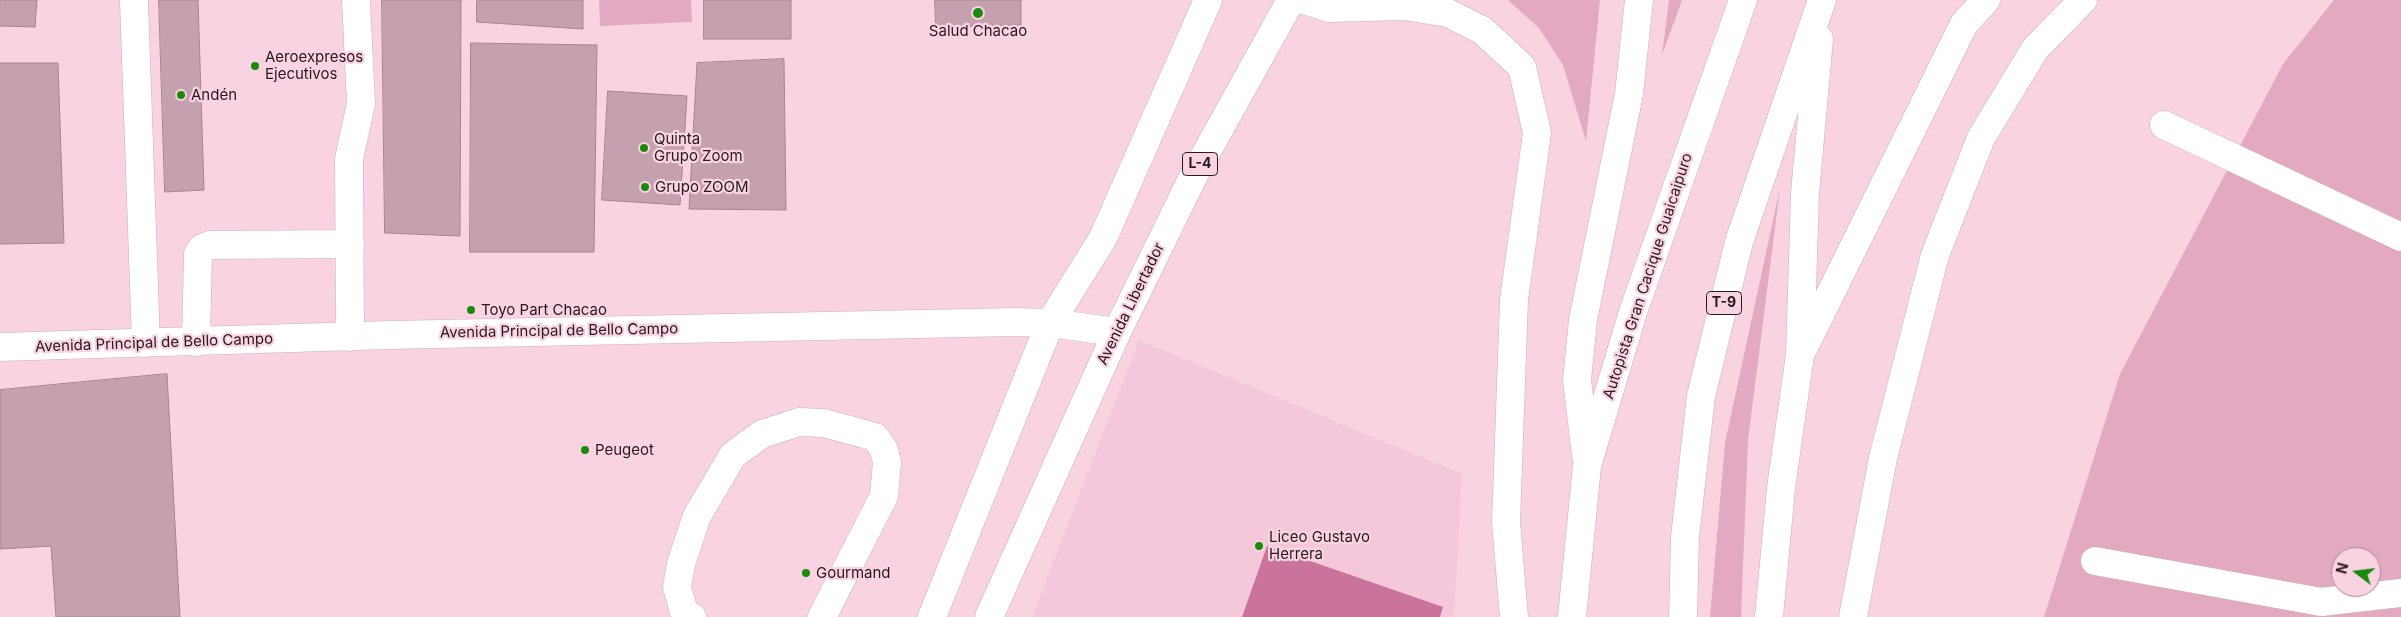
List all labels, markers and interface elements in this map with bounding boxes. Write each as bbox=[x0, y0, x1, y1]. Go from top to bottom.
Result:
marker: Salud Chacao bbox=[971, 6, 985, 20]
place label: Salud Chacao bbox=[929, 22, 1027, 40]
place label: Aeroexpresos Ejecutivos bbox=[265, 48, 363, 83]
marker: Aeroexpresos Ejecutivos bbox=[249, 60, 261, 72]
place label: Andén bbox=[191, 86, 237, 104]
marker: Andén bbox=[175, 89, 187, 101]
place label: Quinta Grupo Zoom bbox=[654, 130, 743, 165]
marker: Quinta Grupo Zoom bbox=[638, 142, 650, 154]
street label: Autopista Gran Cacique Guaicaipuro bbox=[1600, 151, 1696, 401]
road number: L-4 bbox=[1182, 152, 1218, 175]
place label: Grupo ZOOM bbox=[655, 178, 749, 196]
marker: Grupo ZOOM bbox=[639, 181, 651, 193]
street label: Avenida Libertador bbox=[1094, 240, 1168, 368]
road number: T-9 bbox=[1706, 292, 1742, 314]
place label: Toyo Part Chacao bbox=[481, 301, 607, 319]
marker: Toyo Part Chacao bbox=[465, 304, 477, 316]
street label: Avenida Principal de Bello Campo bbox=[440, 320, 678, 342]
street label: Avenida Principal de Bello Campo bbox=[35, 330, 273, 356]
place label: Peugeot bbox=[595, 441, 654, 459]
marker: Peugeot bbox=[579, 444, 591, 456]
place label: Liceo Gustavo Herrera bbox=[1269, 528, 1370, 563]
marker: Liceo Gustavo Herrera bbox=[1253, 540, 1265, 552]
north arrow bbox=[2331, 547, 2381, 597]
text: N bbox=[2332, 561, 2352, 576]
place label: Gourmand bbox=[816, 564, 891, 582]
marker: Gourmand bbox=[800, 567, 812, 579]

